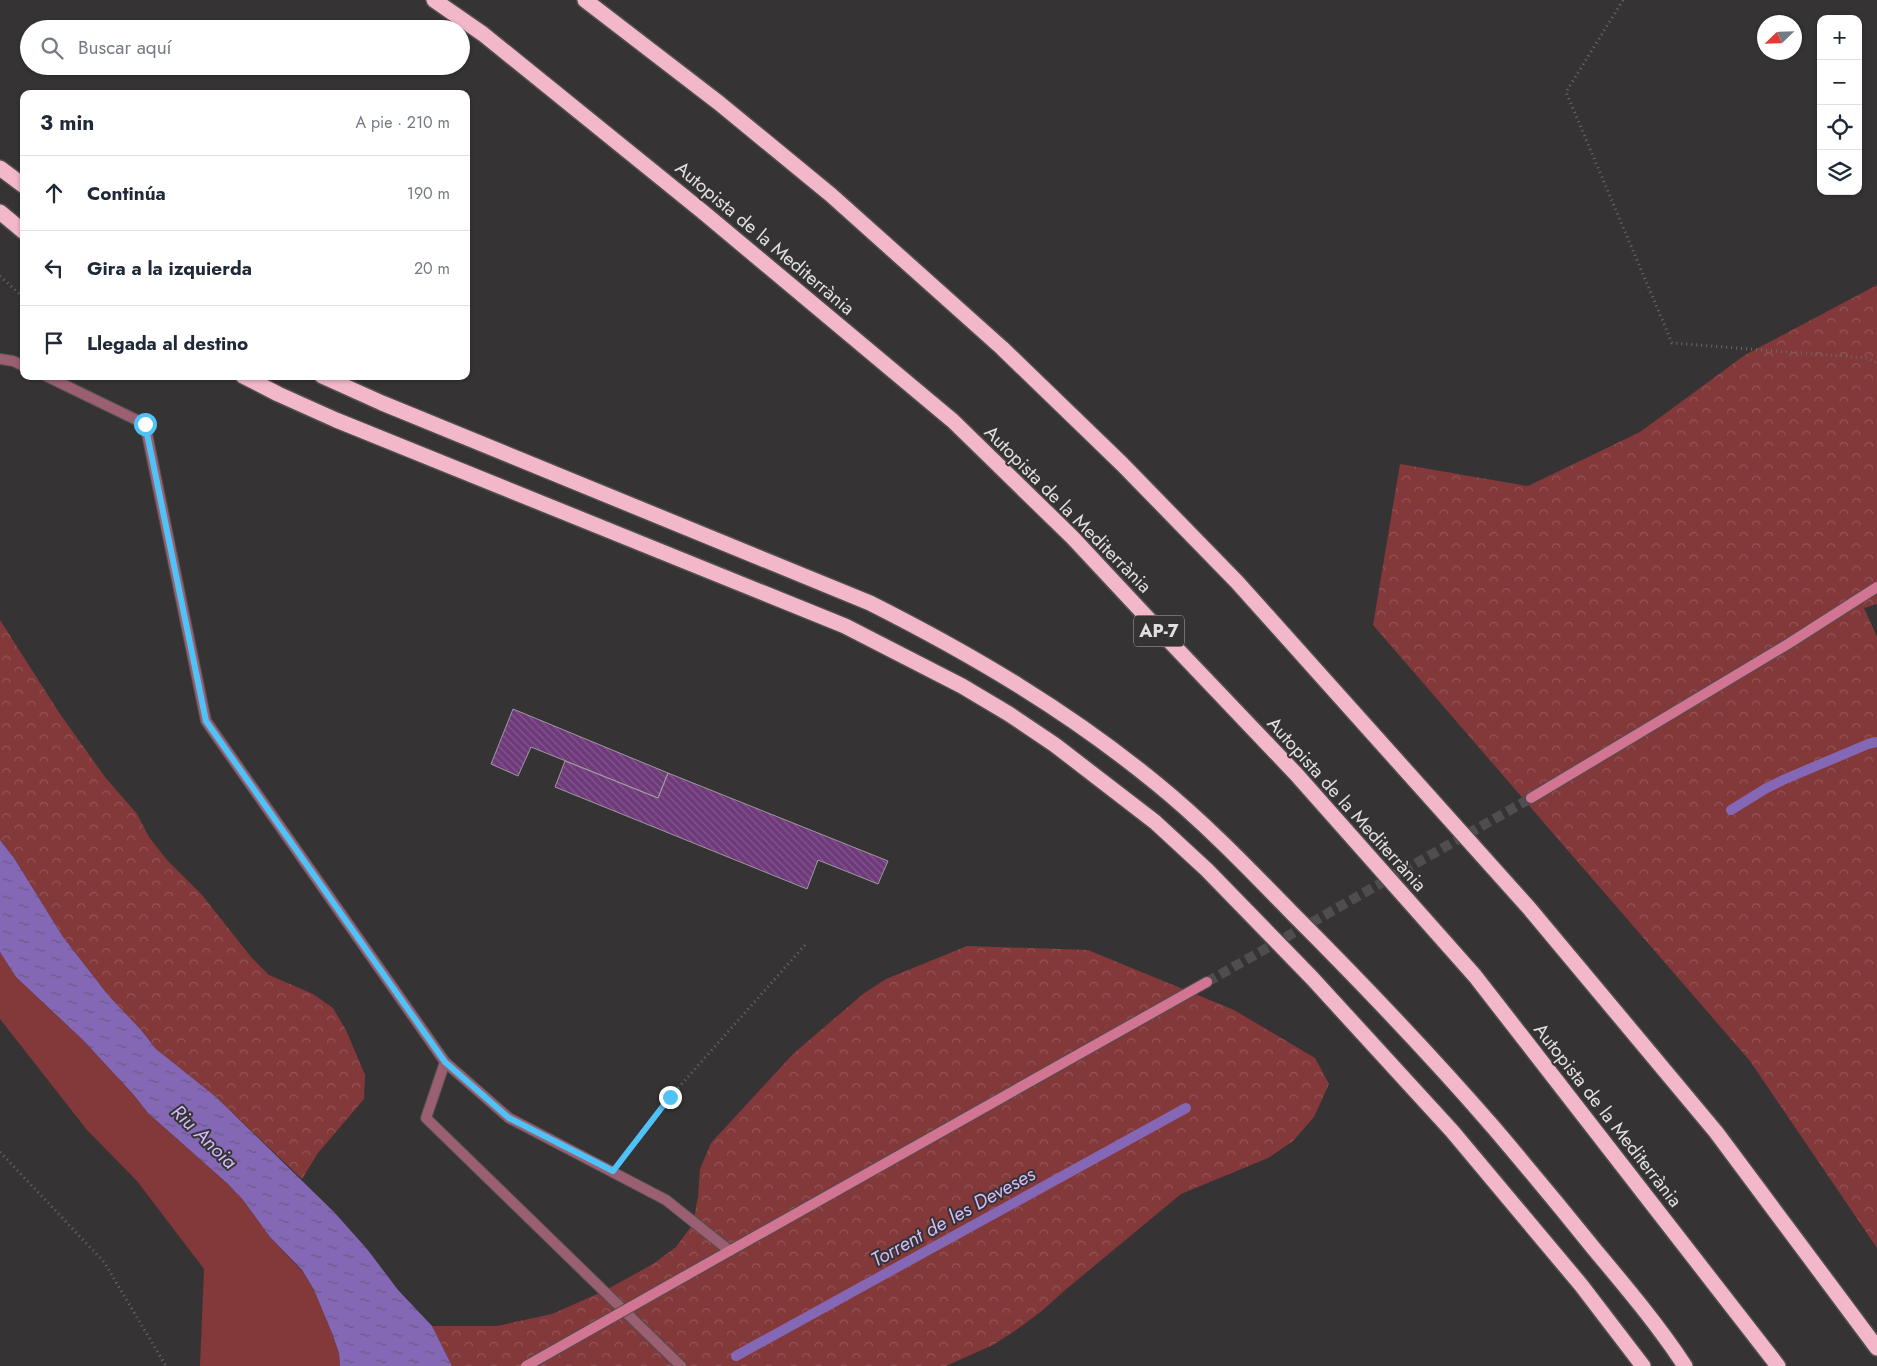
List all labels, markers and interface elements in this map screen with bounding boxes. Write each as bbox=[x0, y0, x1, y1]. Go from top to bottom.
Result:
north arrow bbox=[1757, 15, 1802, 60]
map controls bbox=[1817, 15, 1862, 195]
button: + bbox=[1817, 15, 1862, 60]
search box bbox=[20, 20, 470, 75]
icon: search bbox=[38, 34, 66, 62]
text: Buscar aquí bbox=[78, 34, 172, 61]
button: − bbox=[1817, 60, 1862, 105]
button: locate bbox=[1817, 105, 1862, 150]
text: 3 min bbox=[40, 108, 94, 138]
text: A pie · 210 m bbox=[356, 111, 450, 134]
button: layers bbox=[1817, 150, 1862, 195]
street label: Autopista de la Mediterrània bbox=[669, 155, 861, 321]
icon: ahead bbox=[40, 179, 68, 207]
text: Continúa bbox=[87, 180, 166, 207]
text: 190 m bbox=[407, 182, 450, 205]
icon: left bbox=[40, 254, 68, 282]
text: Gira a la izquierda bbox=[87, 255, 252, 282]
text: 20 m bbox=[414, 257, 450, 280]
icon: arrive bbox=[40, 329, 68, 357]
text: Llegada al destino bbox=[87, 330, 248, 357]
route start bbox=[134, 413, 157, 436]
street label: Autopista de la Mediterrània bbox=[978, 419, 1158, 599]
road number: AP-7 bbox=[1134, 616, 1184, 646]
street label: Autopista de la Mediterrània bbox=[1261, 711, 1433, 897]
street label: Autopista de la Mediterrània bbox=[1527, 1017, 1689, 1213]
route end bbox=[659, 1086, 682, 1109]
water label: Riu Anoia bbox=[165, 1098, 243, 1176]
water label: Torrent de les Deveses bbox=[866, 1160, 1040, 1274]

